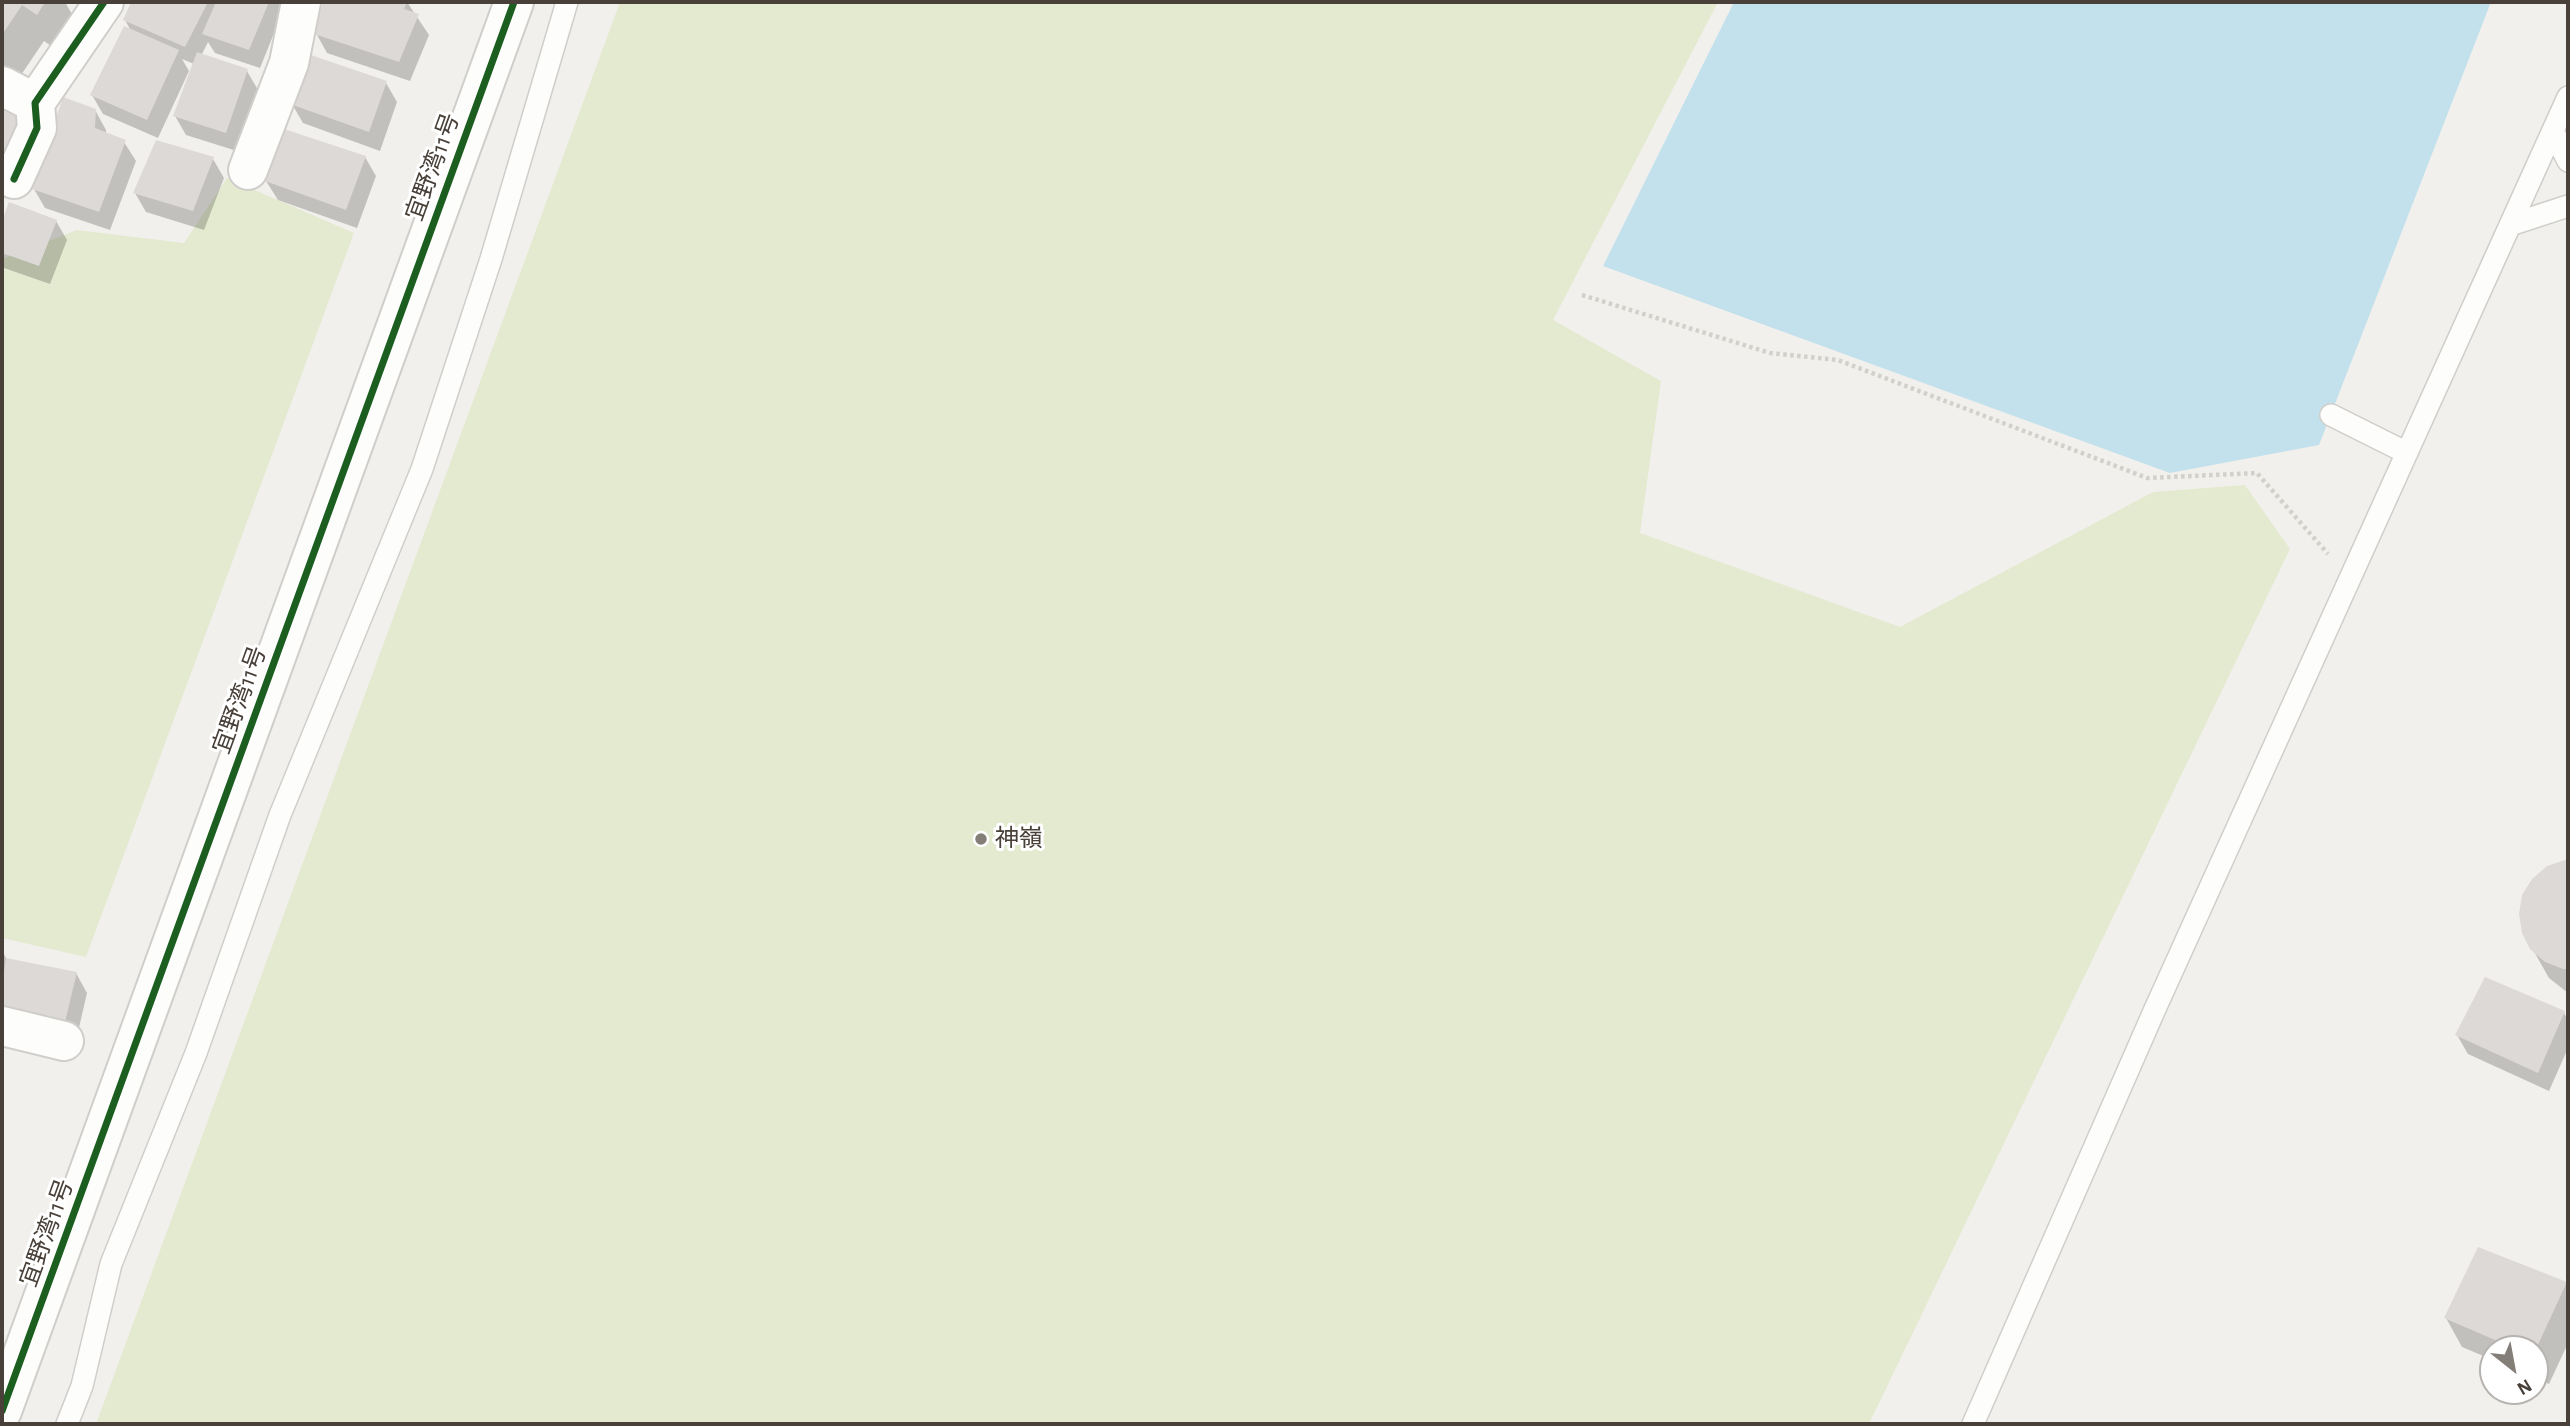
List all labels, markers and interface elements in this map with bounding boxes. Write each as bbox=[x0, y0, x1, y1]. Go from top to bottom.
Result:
street label: 宜野湾11号 bbox=[400, 109, 466, 225]
street label: 宜野湾11号 bbox=[207, 642, 273, 758]
place label: 神嶺 bbox=[995, 825, 1043, 853]
marker: 神嶺 bbox=[973, 831, 989, 847]
street label: 宜野湾11号 bbox=[14, 1175, 80, 1291]
north arrow bbox=[2479, 1335, 2549, 1405]
text: N bbox=[2513, 1375, 2535, 1398]

